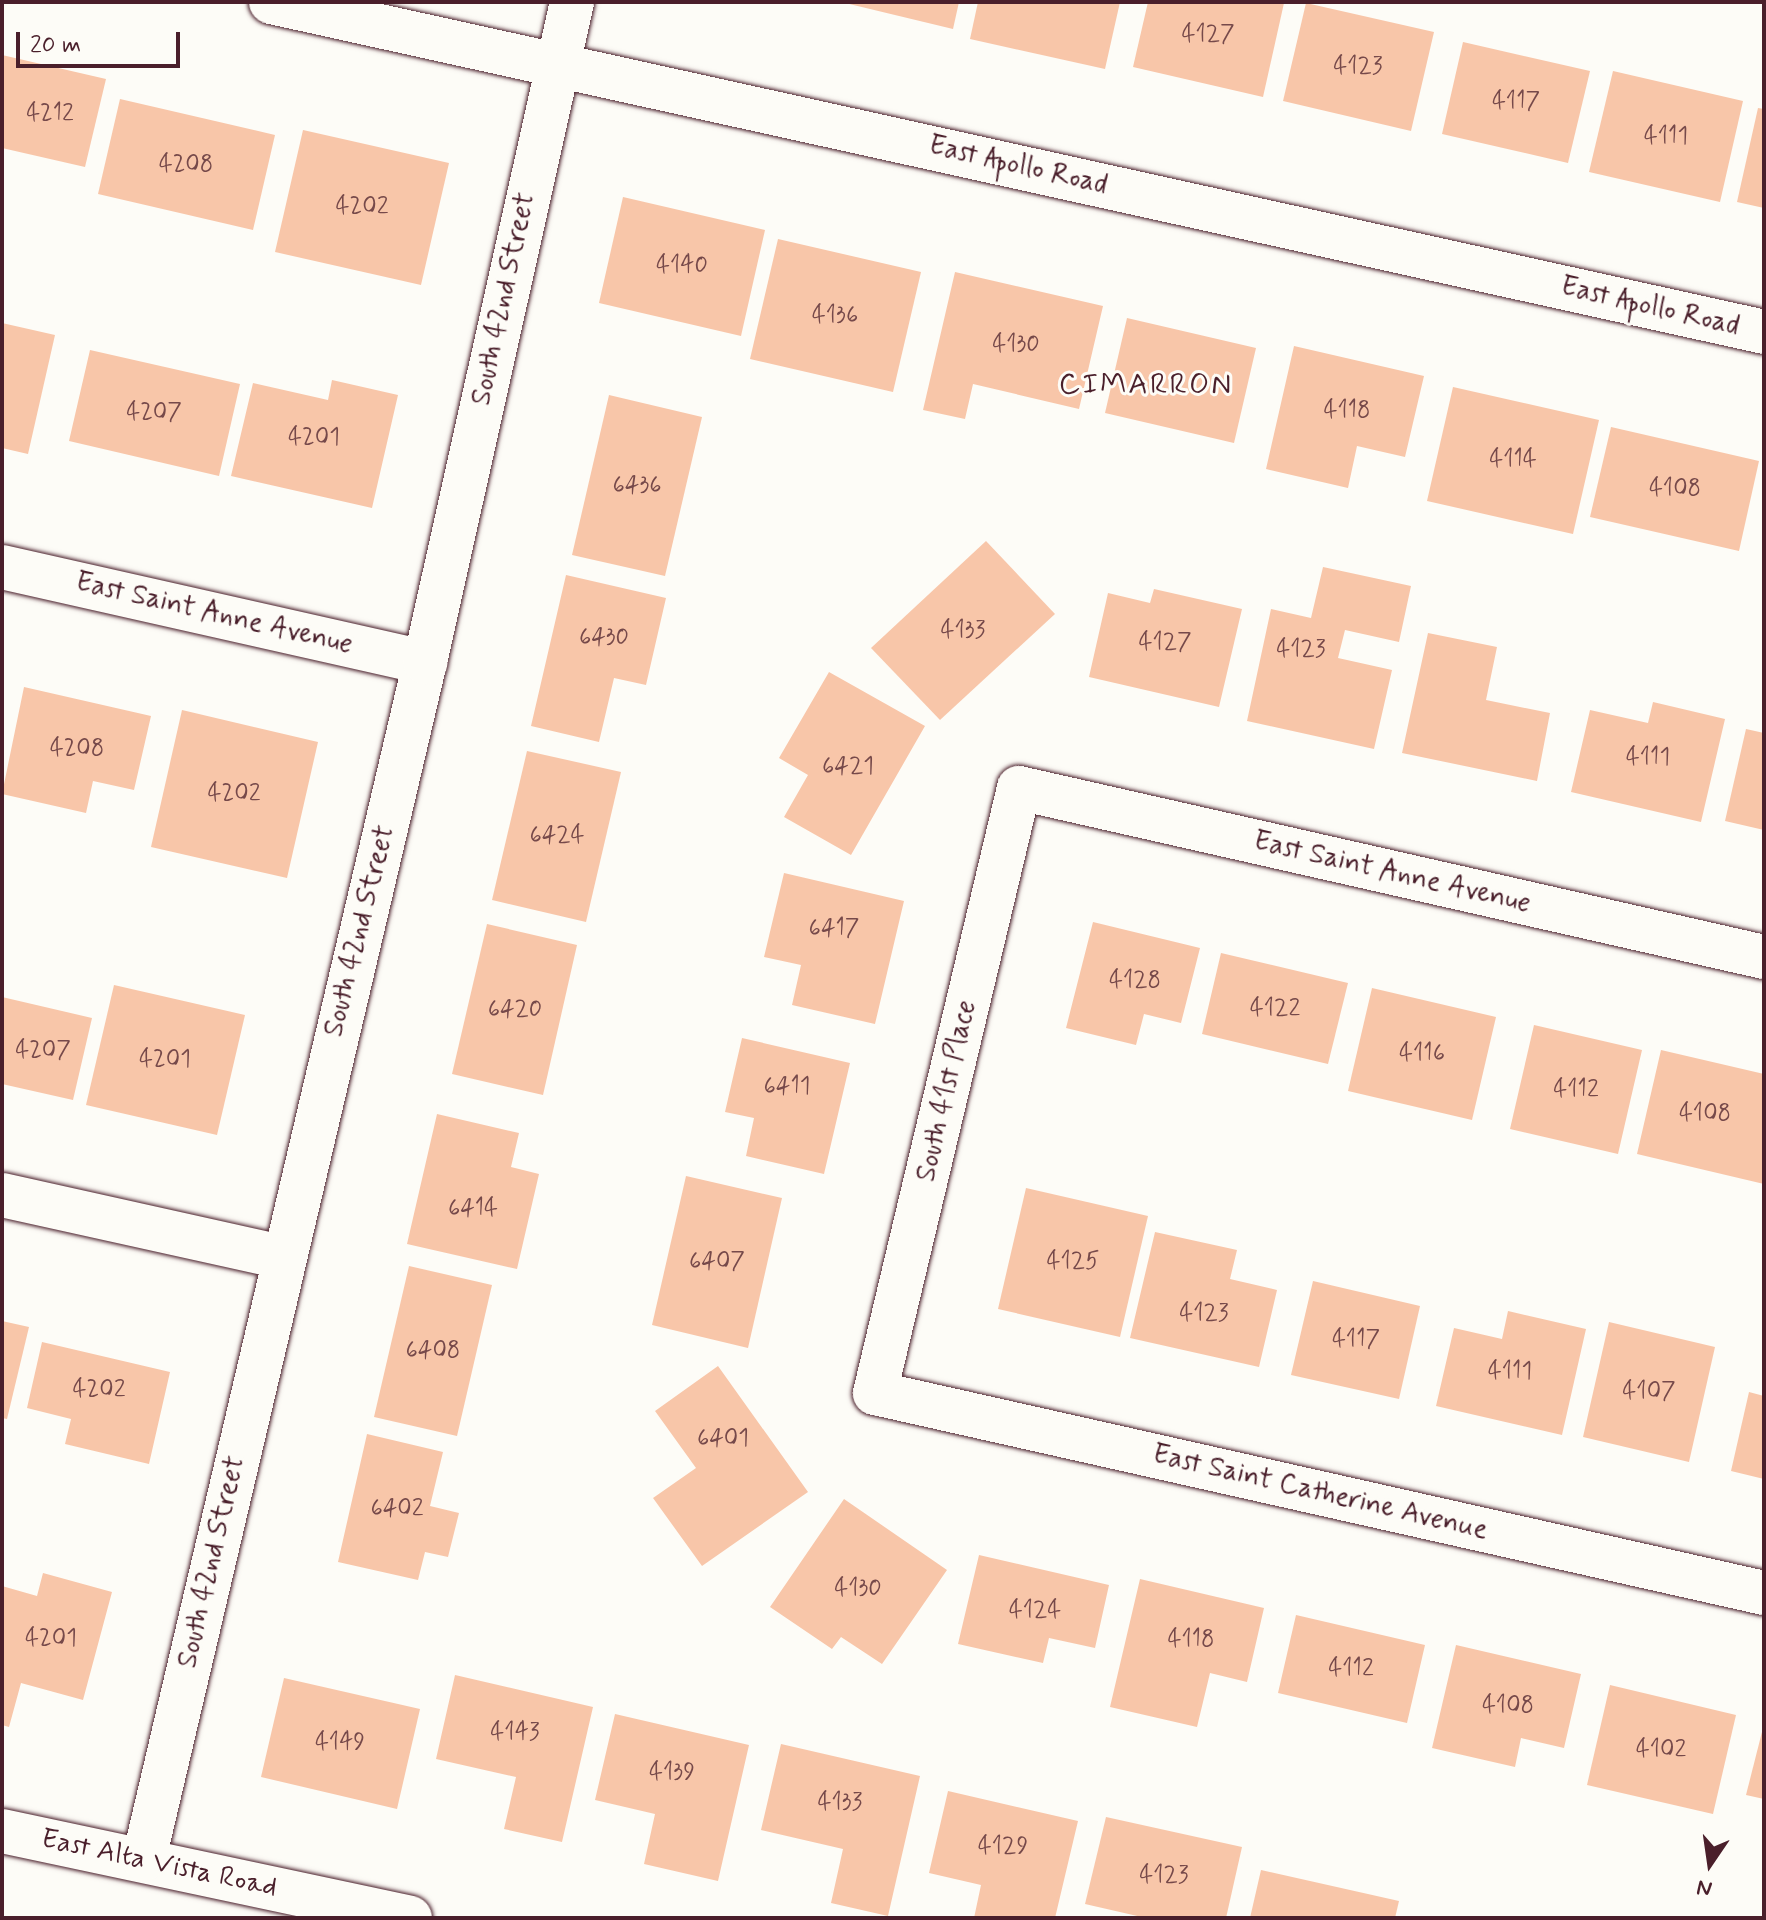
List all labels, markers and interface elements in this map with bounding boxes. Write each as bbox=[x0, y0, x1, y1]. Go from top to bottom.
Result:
scale bar bbox=[20, 16, 184, 66]
house number: 4127 bbox=[1181, 21, 1235, 49]
text: 20 m bbox=[30, 30, 81, 61]
house number: 4123 bbox=[1333, 53, 1383, 81]
house number: 4117 bbox=[1492, 88, 1540, 116]
house number: 4212 bbox=[26, 100, 74, 128]
house number: 4111 bbox=[1644, 123, 1688, 151]
street label: East Apollo Road bbox=[926, 129, 1110, 203]
house number: 4208 bbox=[159, 151, 213, 179]
street label: South 42nd Street bbox=[465, 190, 543, 408]
house number: 4202 bbox=[336, 193, 388, 221]
house number: 4140 bbox=[656, 252, 708, 280]
street label: East Apollo Road bbox=[1558, 270, 1742, 344]
house number: 4136 bbox=[812, 302, 858, 330]
house number: 4130 bbox=[992, 331, 1040, 359]
district label: CIMARRON bbox=[1057, 367, 1235, 403]
house number: 4118 bbox=[1323, 397, 1371, 425]
house number: 4207 bbox=[126, 399, 182, 427]
house number: 4201 bbox=[288, 424, 340, 452]
house number: 4114 bbox=[1489, 446, 1537, 474]
house number: 6436 bbox=[613, 472, 661, 500]
house number: 4108 bbox=[1649, 475, 1701, 503]
street label: East Saint Anne Avenue bbox=[71, 565, 357, 663]
house number: 4133 bbox=[941, 617, 985, 645]
house number: 6430 bbox=[579, 624, 629, 652]
house number: 4127 bbox=[1138, 629, 1192, 657]
house number: 4123 bbox=[1276, 636, 1326, 664]
house number: 4208 bbox=[50, 735, 104, 763]
house number: 4111 bbox=[1626, 744, 1670, 772]
house number: 6421 bbox=[822, 753, 874, 781]
house number: 4202 bbox=[208, 780, 260, 808]
street label: South 42nd Street bbox=[318, 822, 402, 1040]
house number: 6424 bbox=[529, 822, 585, 850]
street label: East Saint Anne Avenue bbox=[1249, 824, 1535, 922]
house number: 6417 bbox=[809, 915, 859, 943]
house number: 4128 bbox=[1109, 967, 1161, 995]
house number: 4122 bbox=[1250, 995, 1300, 1023]
house number: 6420 bbox=[488, 996, 542, 1024]
street label: South 41st Place bbox=[910, 997, 984, 1185]
house number: 4207 bbox=[15, 1037, 71, 1065]
house number: 4116 bbox=[1399, 1040, 1445, 1068]
house number: 4201 bbox=[139, 1046, 191, 1074]
house number: 6411 bbox=[764, 1073, 810, 1101]
house number: 4112 bbox=[1553, 1076, 1599, 1104]
house number: 4108 bbox=[1679, 1100, 1731, 1128]
house number: 6414 bbox=[448, 1195, 498, 1223]
house number: 6407 bbox=[689, 1248, 745, 1276]
house number: 4125 bbox=[1047, 1248, 1099, 1276]
house number: 4123 bbox=[1179, 1300, 1229, 1328]
house number: 4117 bbox=[1332, 1326, 1380, 1354]
house number: 6408 bbox=[406, 1337, 460, 1365]
house number: 4111 bbox=[1488, 1358, 1532, 1386]
house number: 4202 bbox=[73, 1376, 125, 1404]
house number: 4107 bbox=[1622, 1378, 1676, 1406]
house number: 6401 bbox=[697, 1425, 749, 1453]
street label: East Saint Catherine Avenue bbox=[1149, 1438, 1491, 1548]
street label: South 42nd Street bbox=[171, 1453, 253, 1671]
house number: 6402 bbox=[370, 1495, 424, 1523]
house number: 4130 bbox=[834, 1575, 882, 1603]
house number: 4124 bbox=[1009, 1597, 1061, 1625]
house number: 4201 bbox=[25, 1625, 77, 1653]
house number: 4118 bbox=[1167, 1626, 1215, 1654]
house number: 4112 bbox=[1328, 1655, 1374, 1683]
house number: 4108 bbox=[1482, 1692, 1534, 1720]
house number: 4143 bbox=[490, 1719, 540, 1747]
house number: 4149 bbox=[315, 1729, 365, 1757]
house number: 4102 bbox=[1636, 1736, 1686, 1764]
house number: 4139 bbox=[649, 1759, 695, 1787]
house number: 4133 bbox=[818, 1789, 862, 1817]
street label: East Alta Vista Road bbox=[41, 1823, 277, 1905]
north arrow bbox=[1670, 1824, 1750, 1904]
house number: 4129 bbox=[978, 1833, 1028, 1861]
house number: 4123 bbox=[1139, 1862, 1189, 1890]
text: N bbox=[1694, 1872, 1715, 1903]

